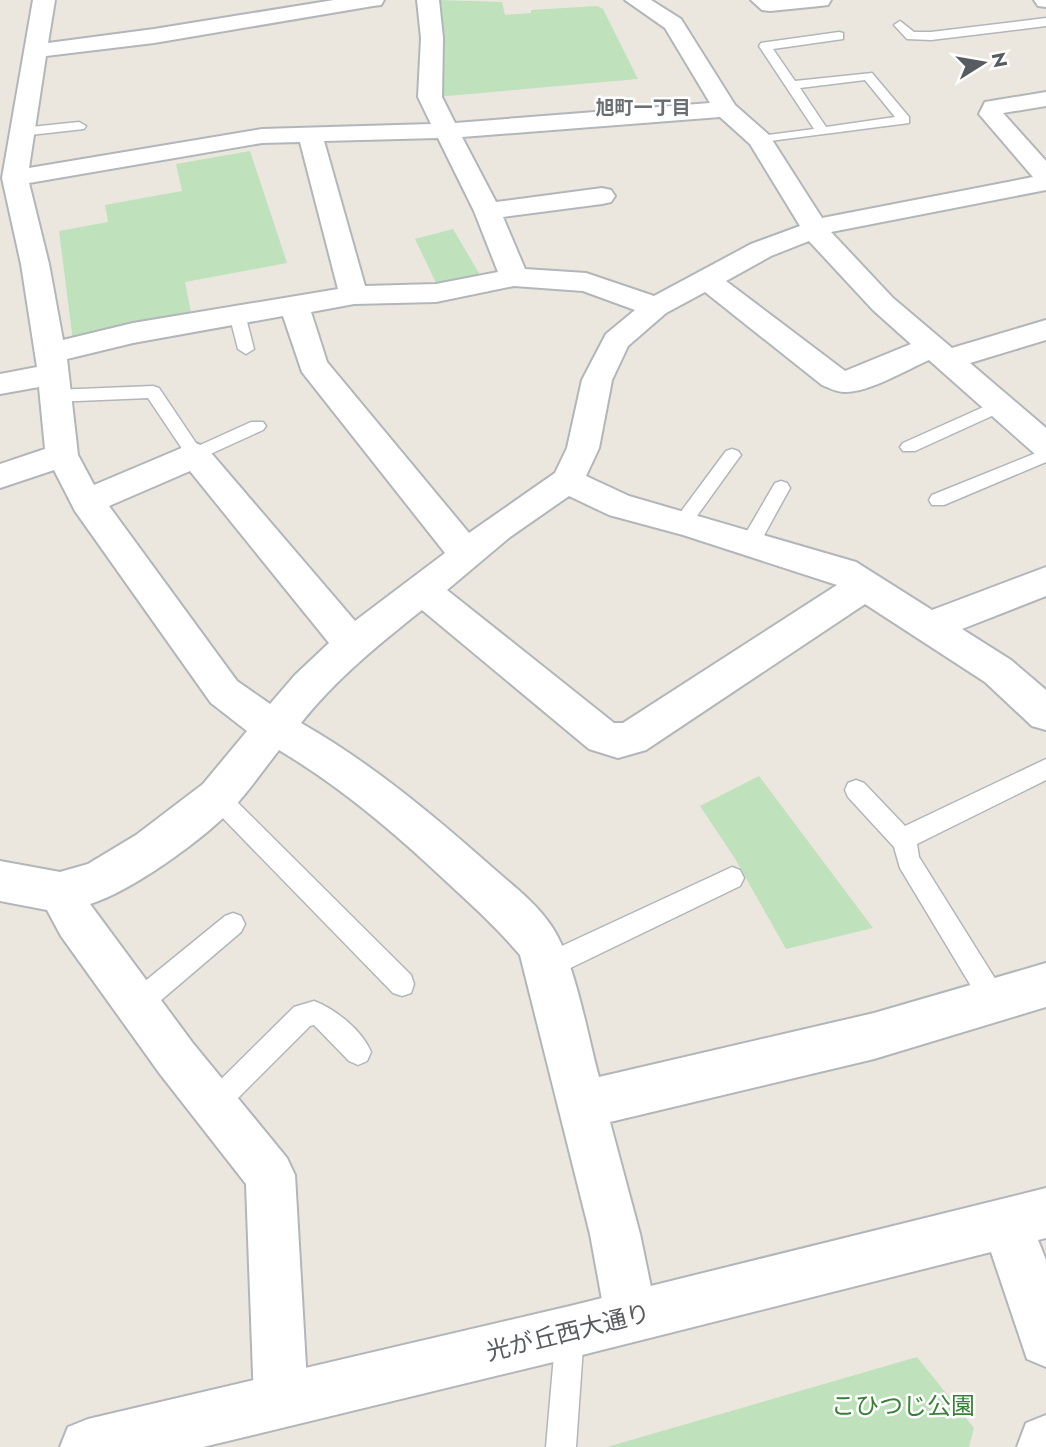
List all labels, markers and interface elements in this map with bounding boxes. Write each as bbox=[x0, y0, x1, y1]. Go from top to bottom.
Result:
north arrow bbox=[948, 28, 1018, 98]
text: N bbox=[985, 50, 1014, 70]
district label: 旭町一丁目 bbox=[595, 94, 691, 121]
street label: 光が丘西大通り bbox=[482, 1295, 654, 1369]
park label: こひつじ公園 bbox=[831, 1388, 975, 1423]

